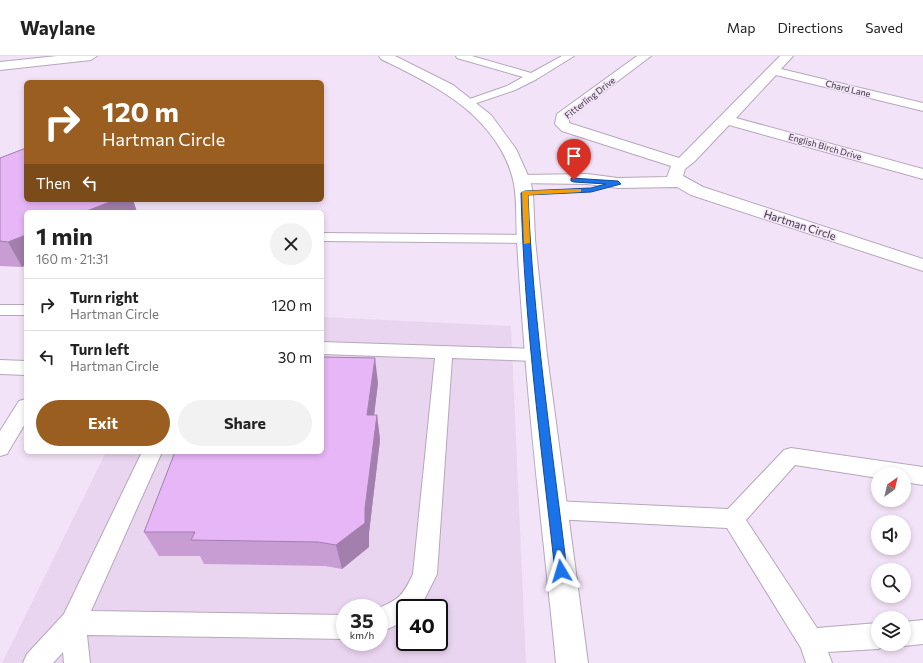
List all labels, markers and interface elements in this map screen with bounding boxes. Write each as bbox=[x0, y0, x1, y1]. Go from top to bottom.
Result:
text: Waylane bbox=[20, 16, 95, 39]
text: Map bbox=[727, 19, 756, 36]
text: Directions bbox=[778, 19, 843, 36]
text: Saved bbox=[865, 19, 903, 36]
street label: Fitterling Drive bbox=[562, 74, 617, 121]
street label: Chard Lane bbox=[824, 78, 872, 99]
text: 120 m bbox=[102, 94, 179, 128]
icon: right bbox=[36, 96, 88, 148]
text: Hartman Circle bbox=[102, 128, 225, 150]
street label: English Birch Drive bbox=[787, 131, 863, 162]
pin bbox=[557, 139, 591, 180]
icon: arrive bbox=[563, 145, 585, 167]
icon: left bbox=[79, 172, 101, 194]
text: Then bbox=[36, 174, 71, 192]
street label: Hartman Circle bbox=[762, 207, 838, 242]
text: 1 min bbox=[36, 221, 93, 250]
button: close bbox=[270, 223, 312, 265]
text: 160 m · 21:31 bbox=[36, 251, 109, 267]
text: Turn right bbox=[70, 288, 139, 306]
icon: right bbox=[36, 294, 58, 316]
text: 120 m bbox=[272, 296, 312, 314]
text: Hartman Circle bbox=[70, 306, 159, 322]
text: Turn left bbox=[70, 340, 129, 358]
icon: left bbox=[36, 346, 58, 368]
text: 30 m bbox=[278, 348, 312, 366]
text: Hartman Circle bbox=[70, 358, 159, 374]
button: Exit bbox=[36, 400, 170, 446]
button: Share bbox=[178, 400, 312, 446]
north arrow bbox=[871, 467, 911, 507]
map controls bbox=[871, 467, 911, 651]
button: sound bbox=[871, 515, 911, 555]
position arrow bbox=[540, 550, 582, 592]
button: search bbox=[871, 563, 911, 603]
speed limit sign: 40 bbox=[396, 599, 448, 651]
text: 35 bbox=[350, 608, 374, 632]
button: layers bbox=[871, 611, 911, 651]
text: km/h bbox=[350, 629, 374, 641]

